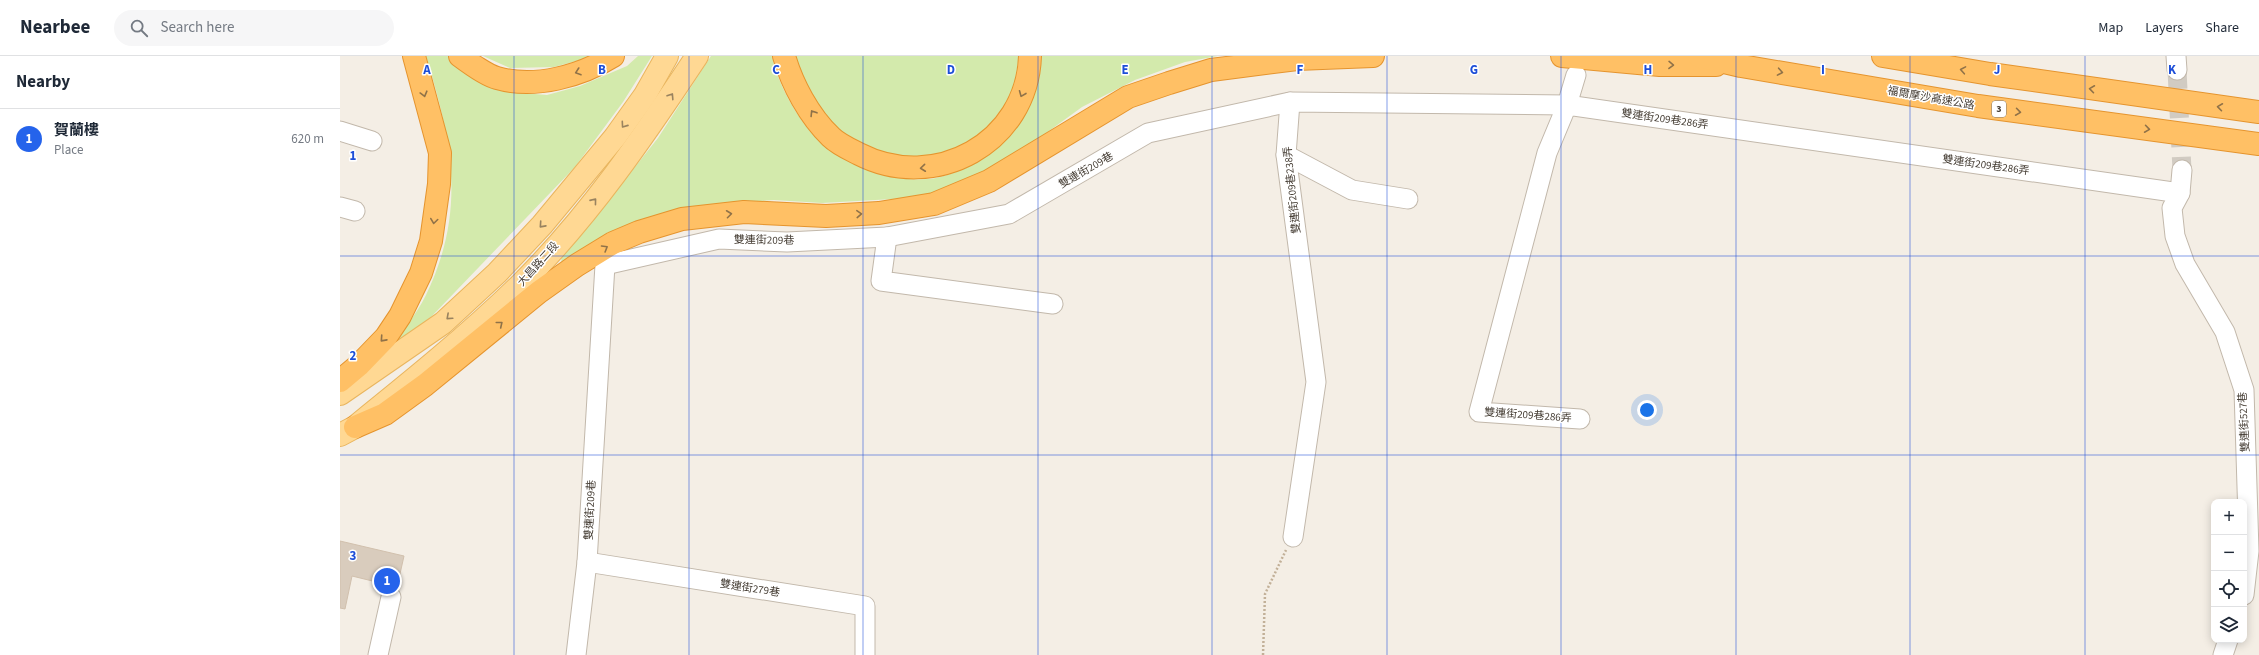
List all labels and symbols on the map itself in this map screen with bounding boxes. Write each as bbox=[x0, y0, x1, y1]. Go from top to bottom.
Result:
text: A bbox=[422, 61, 431, 79]
text: B bbox=[598, 61, 606, 79]
text: C bbox=[772, 61, 780, 79]
text: D bbox=[947, 61, 955, 79]
text: E bbox=[1121, 61, 1129, 79]
text: F bbox=[1297, 61, 1304, 79]
text: G bbox=[1470, 61, 1478, 79]
text: H bbox=[1644, 61, 1652, 79]
one-way arrow bbox=[1668, 61, 1674, 69]
text: I bbox=[1821, 61, 1825, 79]
text: J bbox=[1994, 61, 2000, 79]
text: K bbox=[2168, 61, 2177, 79]
one-way arrow bbox=[1960, 66, 1966, 74]
one-way arrow bbox=[574, 67, 581, 76]
one-way arrow bbox=[1777, 67, 1783, 76]
street label: 福爾摩沙高速公路 bbox=[1886, 83, 1976, 113]
one-way arrow bbox=[2089, 85, 2095, 94]
one-way arrow bbox=[419, 90, 428, 97]
one-way arrow bbox=[1018, 90, 1026, 97]
one-way arrow bbox=[666, 93, 673, 100]
road number: 3 bbox=[1992, 101, 2006, 117]
one-way arrow bbox=[2217, 103, 2223, 112]
street label: 雙連街209巷286弄 bbox=[1620, 105, 1710, 133]
one-way arrow bbox=[2015, 107, 2022, 116]
one-way arrow bbox=[810, 110, 817, 117]
one-way arrow bbox=[621, 121, 629, 128]
one-way arrow bbox=[2144, 124, 2150, 133]
street label: 雙連街209巷238弄 bbox=[1280, 146, 1304, 234]
text: 1 bbox=[350, 147, 357, 165]
street label: 雙連街209巷 bbox=[1056, 148, 1116, 192]
street label: 雙連街209巷286弄 bbox=[1941, 151, 2031, 179]
one-way arrow bbox=[920, 163, 927, 172]
one-way arrow bbox=[589, 198, 596, 206]
one-way arrow bbox=[856, 209, 862, 218]
one-way arrow bbox=[726, 210, 732, 219]
one-way arrow bbox=[430, 218, 439, 224]
one-way arrow bbox=[539, 220, 546, 228]
street label: 雙連街209巷 bbox=[734, 232, 794, 248]
street label: 大昌路二段 bbox=[514, 239, 562, 289]
one-way arrow bbox=[601, 245, 608, 252]
one-way arrow bbox=[447, 312, 454, 319]
one-way arrow bbox=[495, 322, 502, 329]
one-way arrow bbox=[381, 335, 388, 342]
text: 2 bbox=[350, 347, 357, 365]
street label: 雙連街527巷 bbox=[2235, 391, 2253, 453]
your location bbox=[1637, 400, 1657, 420]
street label: 雙連街209巷286弄 bbox=[1484, 404, 1572, 426]
street label: 雙連街209巷 bbox=[581, 479, 599, 541]
text: 3 bbox=[350, 547, 357, 565]
pin: 1 bbox=[374, 566, 400, 596]
street label: 雙連街279巷 bbox=[719, 576, 781, 600]

